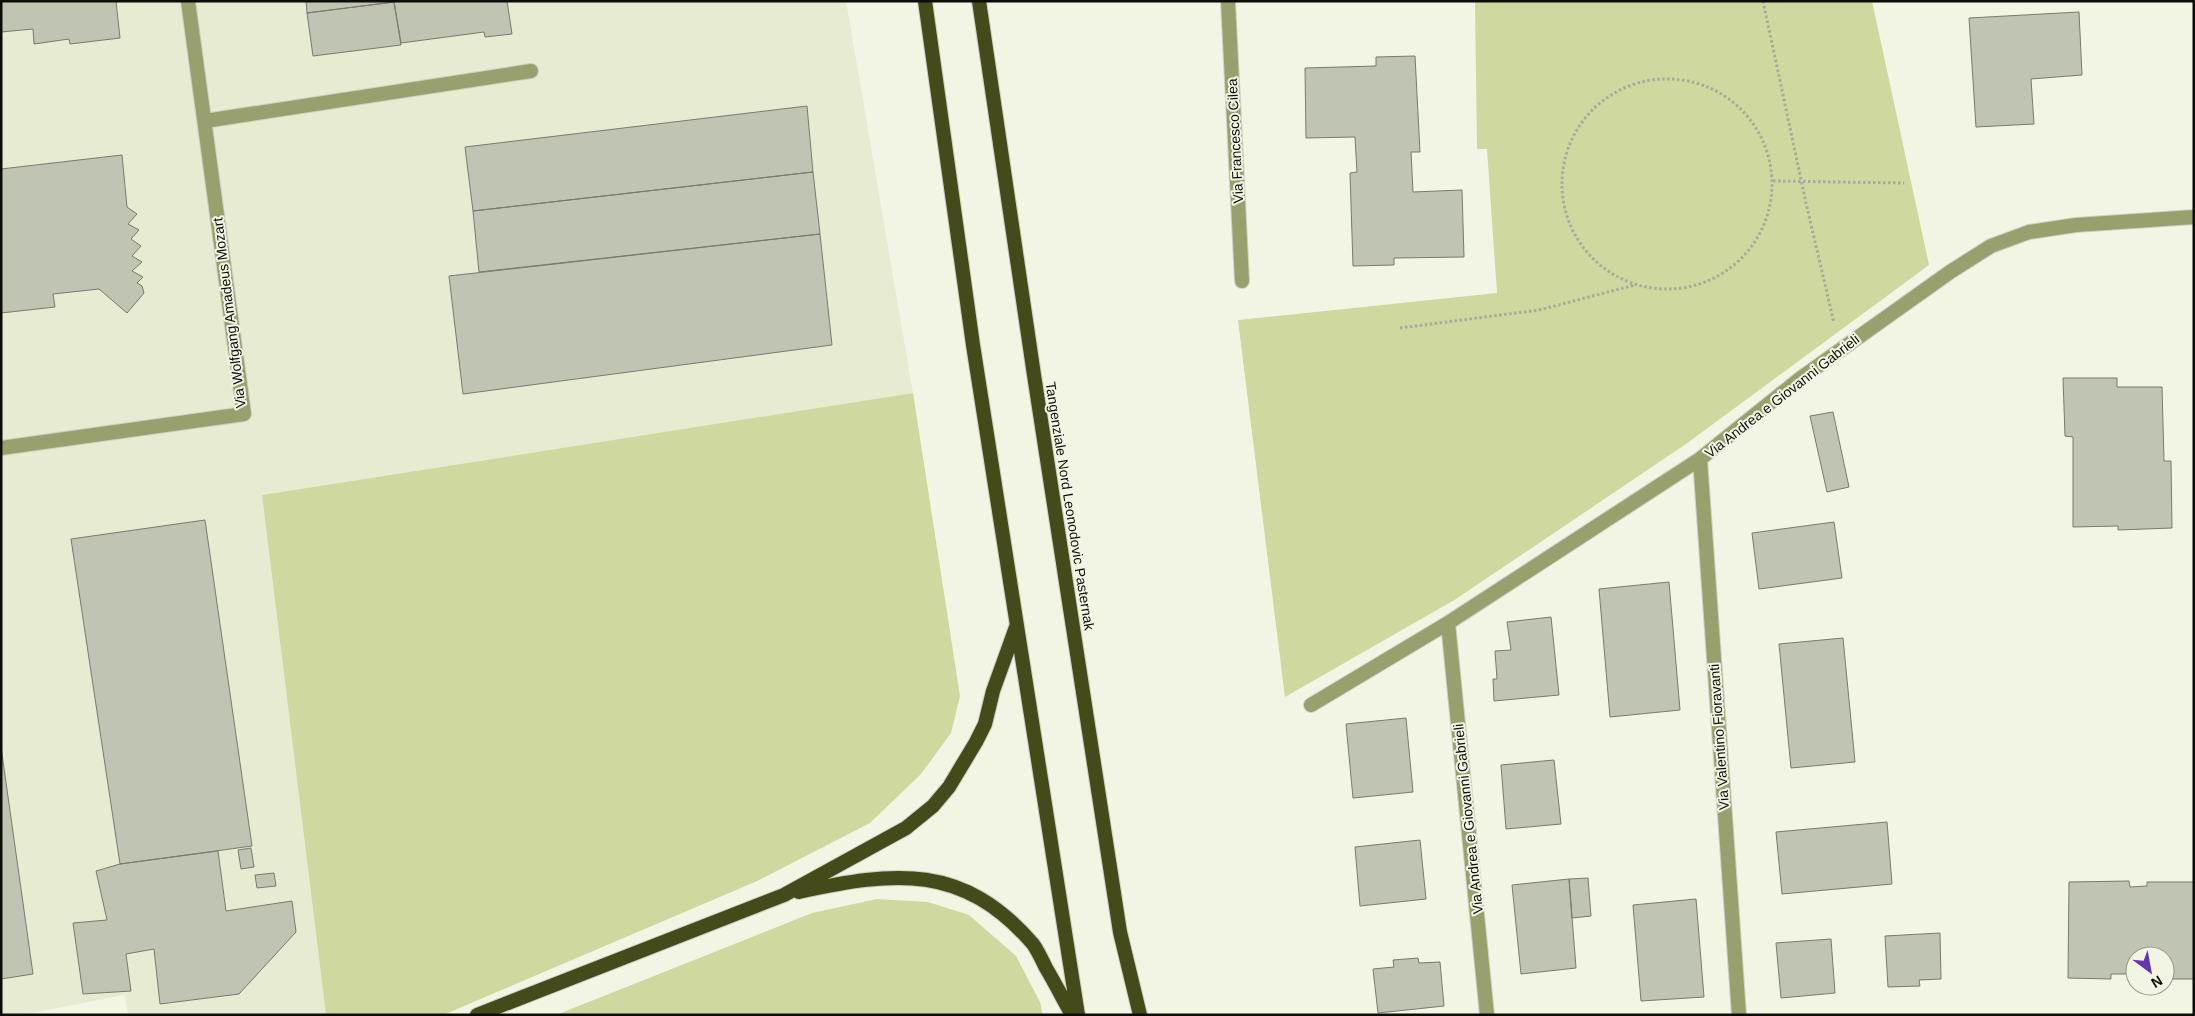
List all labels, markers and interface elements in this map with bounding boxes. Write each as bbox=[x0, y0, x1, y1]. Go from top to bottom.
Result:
street label: Via Francesco Cilea bbox=[1224, 78, 1246, 204]
street label: Via Wolfgang Amadeus Mozart bbox=[209, 217, 249, 409]
street label: Via Andrea e Giovanni Gabrieli bbox=[1702, 331, 1862, 461]
street label: Tangenziale Nord Leonodovic Pasternak bbox=[1042, 381, 1098, 632]
street label: Via Valentino Fioravanti bbox=[1706, 663, 1732, 811]
street label: Via Andrea e Giovanni Gabrieli bbox=[1450, 723, 1486, 915]
north arrow bbox=[2125, 946, 2175, 996]
text: N bbox=[2148, 973, 2165, 991]

